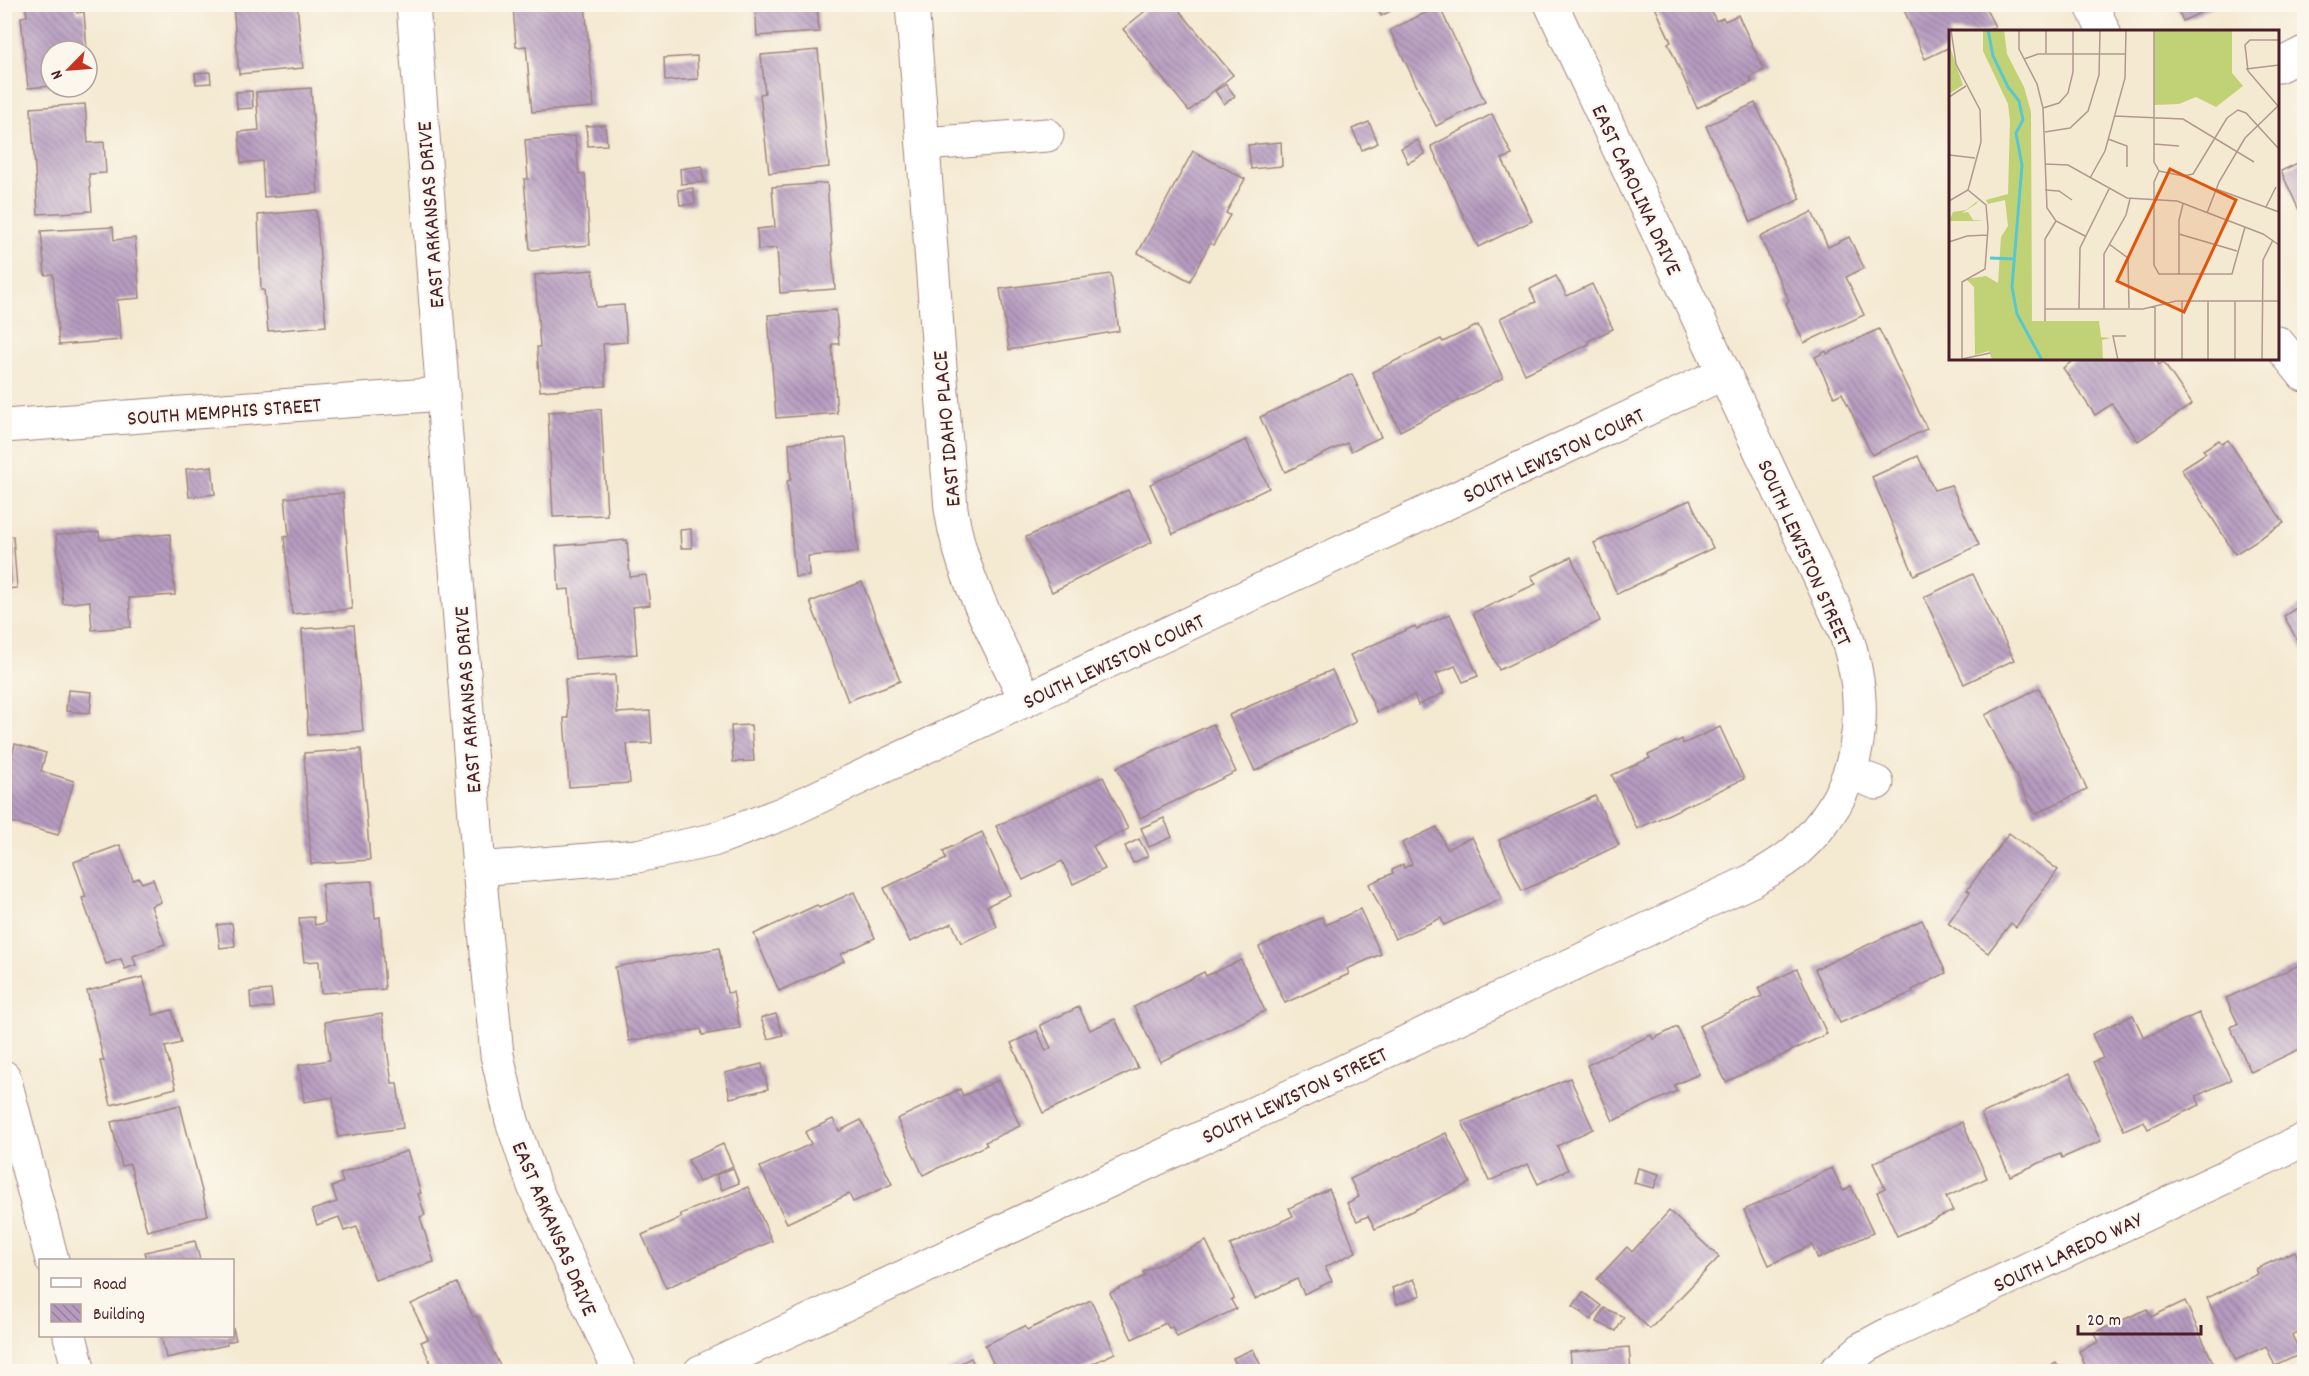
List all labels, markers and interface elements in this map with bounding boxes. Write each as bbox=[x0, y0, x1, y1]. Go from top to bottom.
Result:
inset map bbox=[1949, 30, 2279, 360]
north arrow bbox=[39, 39, 99, 99]
text: N bbox=[46, 66, 70, 83]
street label: EAST CAROLINA DRIVE bbox=[1582, 100, 1688, 281]
street label: EAST ARKANSAS DRIVE bbox=[410, 120, 454, 309]
street label: EAST IDAHO PLACE bbox=[926, 349, 971, 508]
street label: SOUTH MEMPHIS STREET bbox=[126, 391, 323, 436]
street label: SOUTH LEWISTON COURT bbox=[1459, 401, 1651, 513]
street label: SOUTH LEWISTON STREET bbox=[1748, 455, 1858, 652]
street label: EAST ARKANSAS DRIVE bbox=[447, 605, 491, 794]
street label: SOUTH LEWISTON COURT bbox=[1019, 607, 1211, 719]
street label: SOUTH LEWISTON STREET bbox=[1198, 1040, 1394, 1154]
street label: EAST ARKANSAS DRIVE bbox=[502, 1137, 604, 1322]
street label: SOUTH LAREDO WAY bbox=[1989, 1206, 2149, 1302]
legend bbox=[39, 1259, 234, 1337]
text: Road bbox=[93, 1273, 127, 1298]
scale bar bbox=[2078, 1298, 2201, 1336]
text: Building bbox=[93, 1303, 145, 1328]
text: 20 m bbox=[2087, 1309, 2121, 1334]

